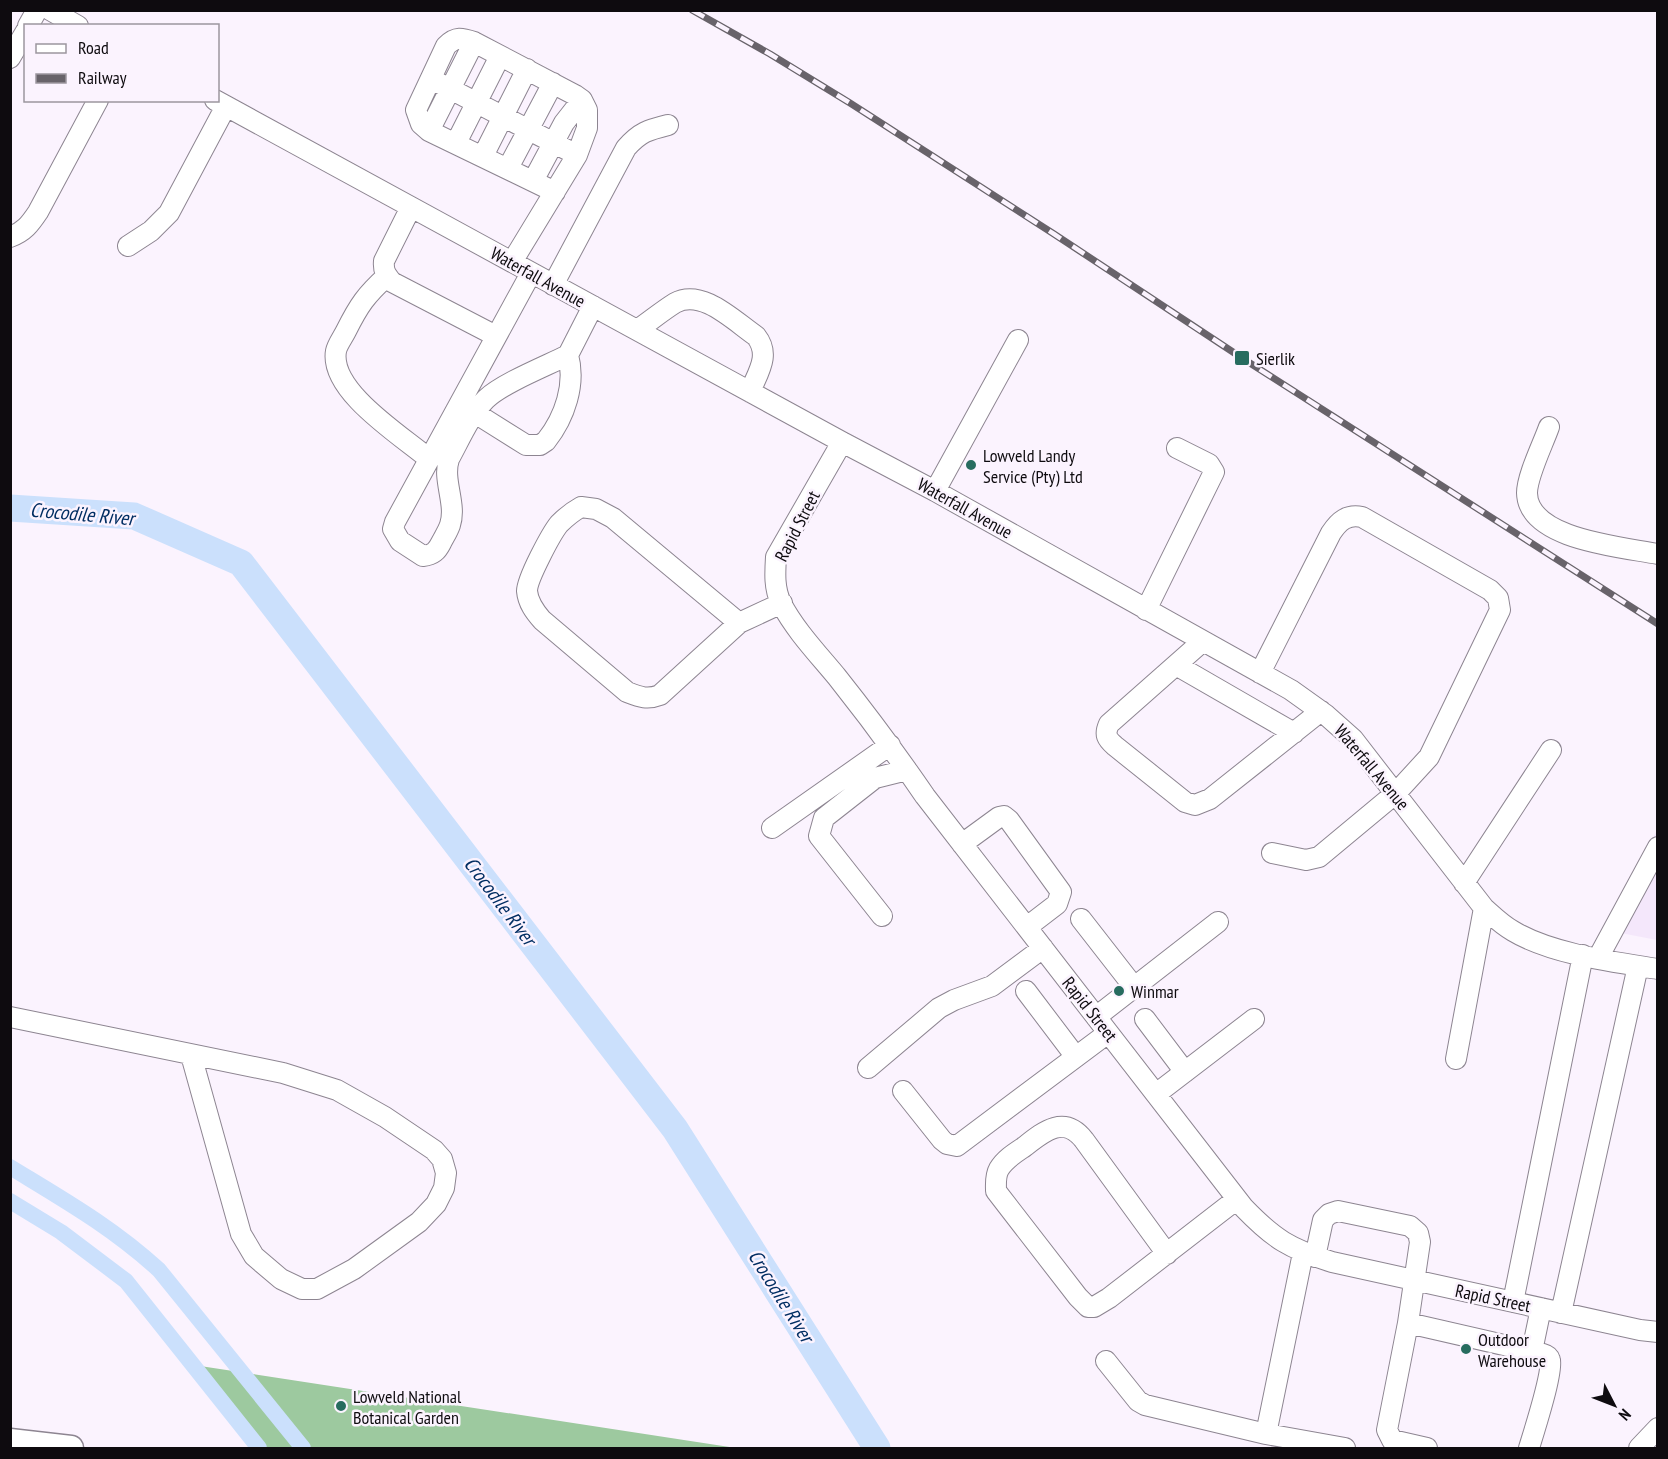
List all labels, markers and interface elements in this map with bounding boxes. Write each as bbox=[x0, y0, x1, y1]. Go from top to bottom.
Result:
legend bbox=[24, 24, 219, 102]
text: Road bbox=[78, 36, 109, 59]
text: Railway bbox=[78, 66, 127, 89]
street label: Waterfall Avenue bbox=[487, 242, 589, 312]
place label: Sierlik bbox=[1256, 347, 1295, 370]
marker: Sierlik bbox=[1233, 349, 1251, 367]
place label: Lowveld Landy Service (Pty) Ltd bbox=[983, 444, 1083, 488]
marker: Lowveld Landy Service (Pty) Ltd bbox=[964, 458, 978, 472]
street label: Waterfall Avenue bbox=[914, 473, 1016, 543]
street label: Rapid Street bbox=[769, 487, 825, 565]
water label: Crocodile River bbox=[29, 497, 137, 532]
street label: Waterfall Avenue bbox=[1329, 719, 1415, 815]
water label: Crocodile River bbox=[458, 852, 543, 952]
street label: Rapid Street bbox=[1057, 972, 1123, 1046]
place label: Winmar bbox=[1131, 980, 1179, 1003]
marker: Winmar bbox=[1112, 984, 1126, 998]
water label: Crocodile River bbox=[742, 1245, 821, 1349]
street label: Rapid Street bbox=[1453, 1279, 1533, 1317]
place label: Outdoor Warehouse bbox=[1478, 1328, 1546, 1372]
marker: Outdoor Warehouse bbox=[1459, 1342, 1473, 1356]
north arrow bbox=[1584, 1375, 1644, 1435]
place label: Lowveld National Botanical Garden bbox=[353, 1385, 462, 1429]
marker: Lowveld National Botanical Garden bbox=[334, 1399, 348, 1413]
text: N bbox=[1615, 1405, 1635, 1425]

